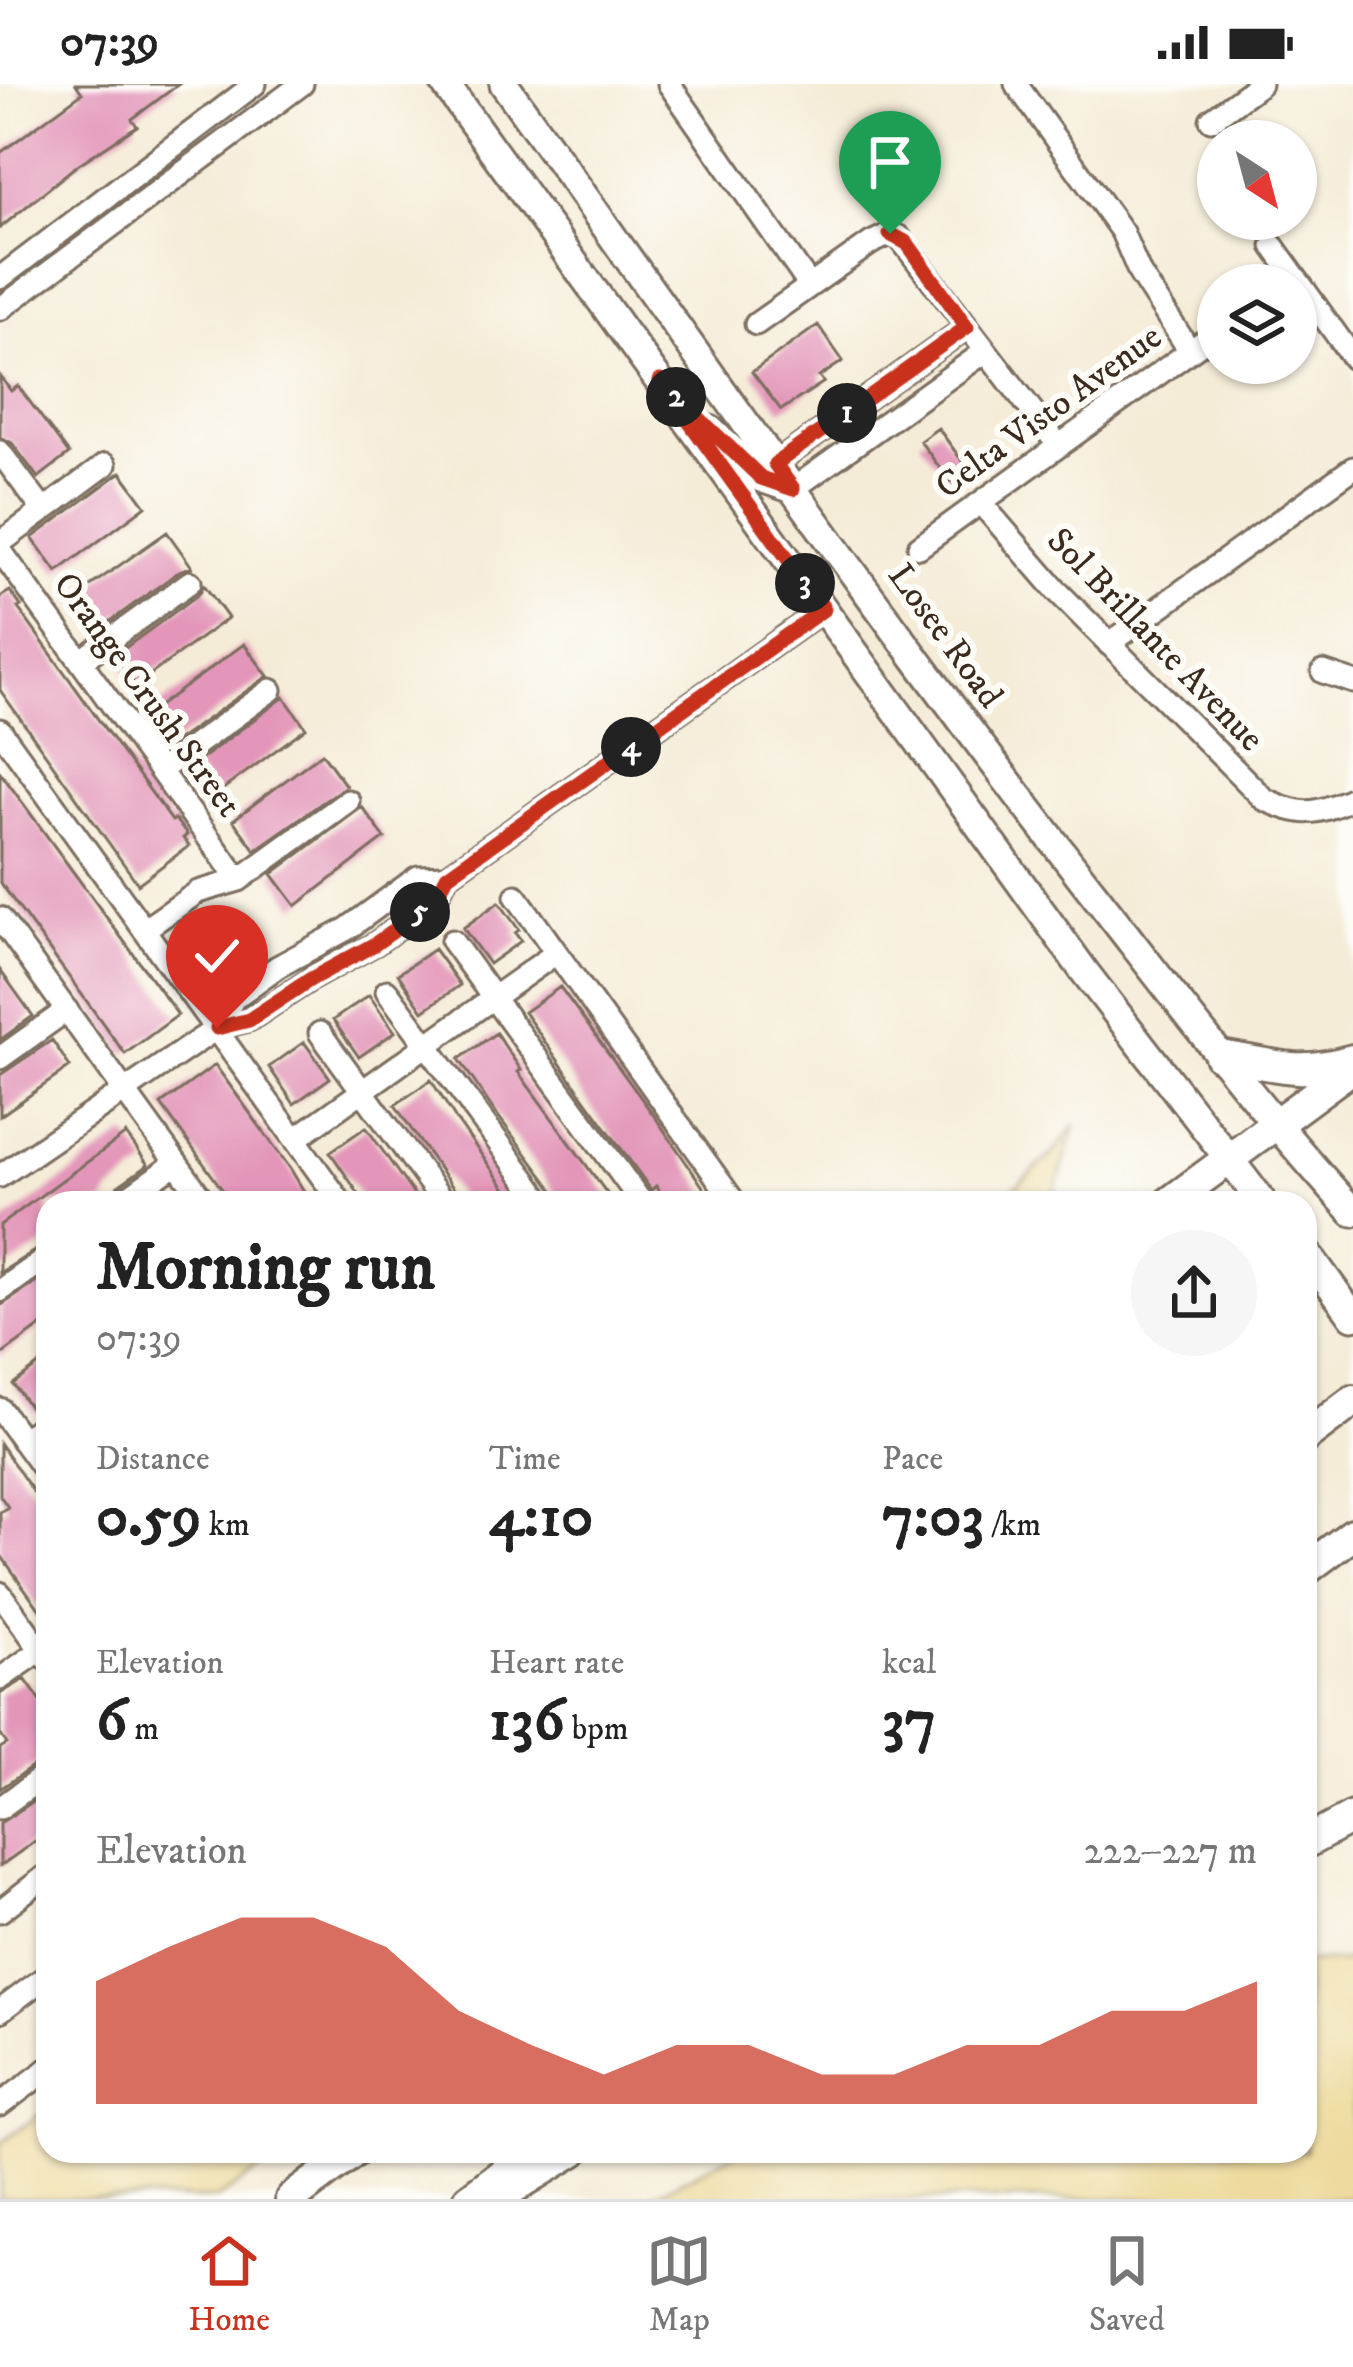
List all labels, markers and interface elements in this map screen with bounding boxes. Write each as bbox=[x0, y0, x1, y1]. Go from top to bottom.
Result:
text: 07:39 bbox=[60, 14, 159, 70]
pin bbox=[839, 111, 941, 234]
north arrow bbox=[1197, 120, 1317, 240]
map controls bbox=[1197, 120, 1317, 384]
icon: arrive bbox=[857, 129, 923, 195]
button: layers bbox=[1197, 264, 1317, 384]
street label: Celta Visto Avenue bbox=[927, 315, 1171, 509]
pin: 2 bbox=[646, 367, 706, 427]
text: 2 bbox=[668, 376, 684, 417]
pin: 1 bbox=[817, 383, 877, 443]
text: 1 bbox=[841, 392, 853, 433]
street label: Sol Brillante Avenue bbox=[1037, 519, 1273, 761]
pin: 3 bbox=[775, 553, 835, 613]
street label: Losee Road bbox=[878, 555, 1012, 717]
text: 3 bbox=[799, 562, 811, 603]
street label: Orange Crush Street bbox=[43, 564, 251, 826]
pin: 4 bbox=[601, 717, 661, 777]
text: 4 bbox=[622, 726, 641, 767]
pin: 5 bbox=[390, 882, 450, 942]
text: 5 bbox=[412, 891, 428, 932]
pin bbox=[166, 905, 268, 1028]
icon: check bbox=[184, 923, 250, 989]
text: Morning run bbox=[96, 1228, 435, 1310]
button: share bbox=[1131, 1230, 1257, 1356]
text: 07:39 bbox=[96, 1314, 182, 1363]
text: Distance bbox=[96, 1439, 210, 1480]
text: Time bbox=[489, 1439, 561, 1480]
text: Pace bbox=[882, 1439, 943, 1480]
text: 0.59 bbox=[96, 1480, 202, 1555]
text: 4:10 bbox=[489, 1480, 593, 1555]
text: 7:03 bbox=[882, 1480, 984, 1555]
text: km bbox=[202, 1505, 250, 1546]
text: /km bbox=[984, 1505, 1041, 1546]
text: Elevation bbox=[96, 1643, 224, 1684]
text: Heart rate bbox=[489, 1643, 624, 1684]
text: kcal bbox=[882, 1643, 936, 1684]
text: 6 bbox=[96, 1684, 127, 1759]
text: 136 bbox=[489, 1684, 565, 1759]
text: 37 bbox=[882, 1684, 936, 1759]
text: m bbox=[127, 1709, 159, 1750]
text: bpm bbox=[565, 1709, 629, 1750]
text: Elevation bbox=[96, 1827, 247, 1876]
text: 222–227 m bbox=[1083, 1827, 1257, 1876]
tab: Home bbox=[188, 2228, 270, 2341]
tab: Map bbox=[646, 2228, 712, 2341]
tab: Saved bbox=[1089, 2228, 1165, 2341]

